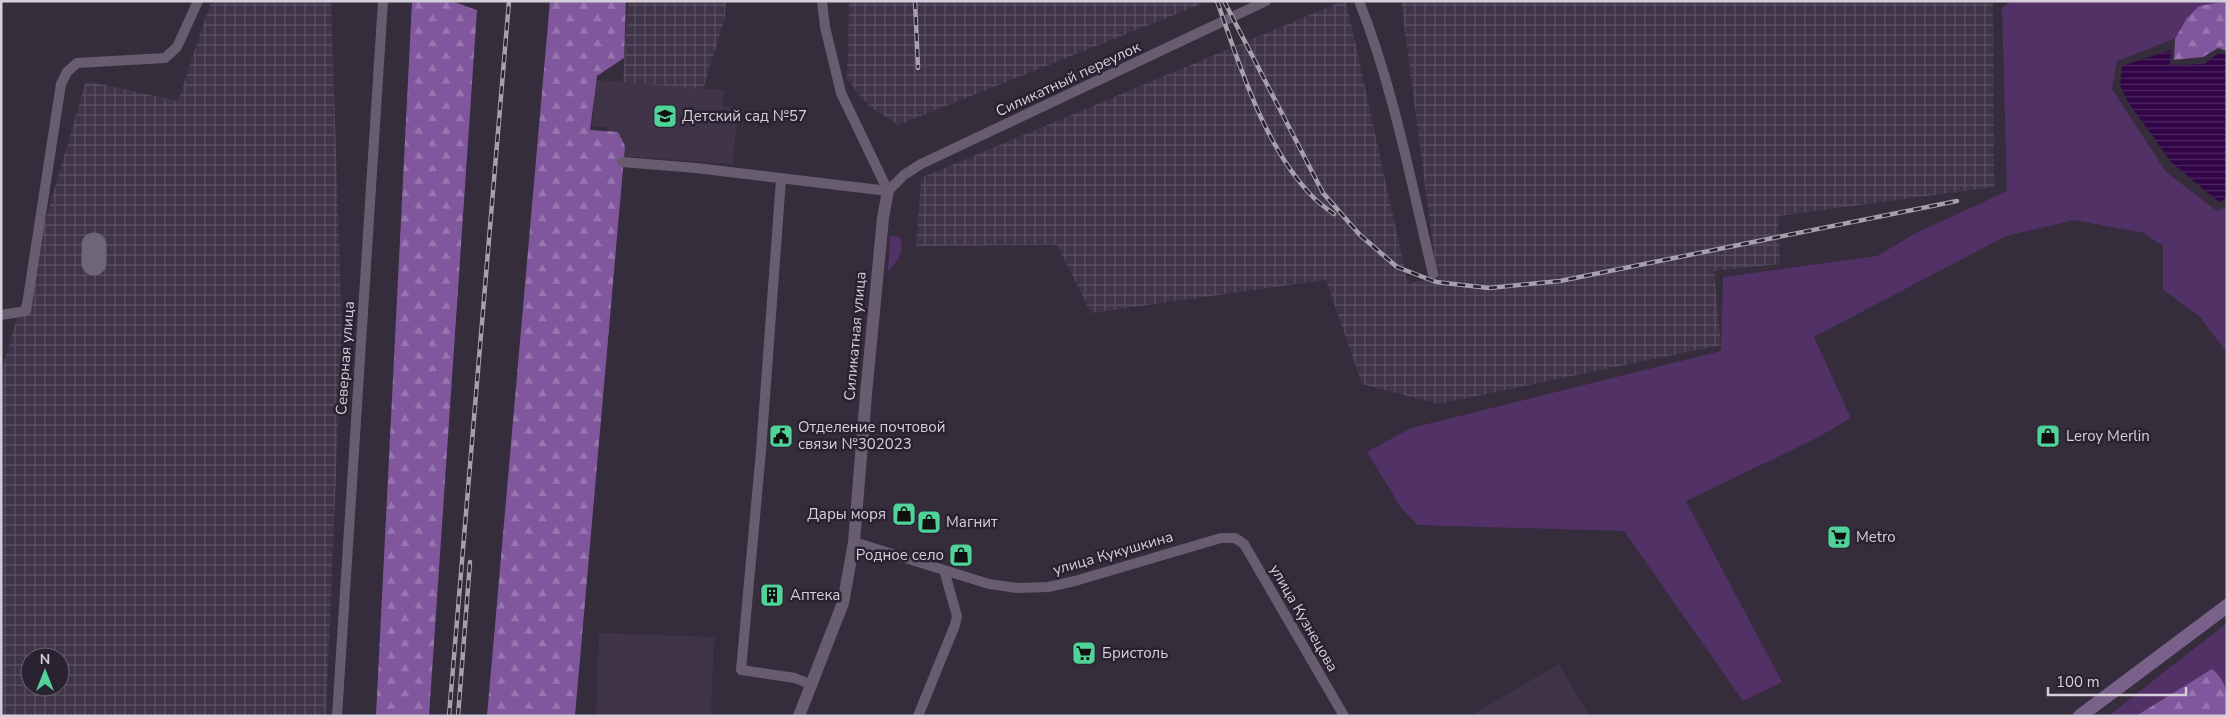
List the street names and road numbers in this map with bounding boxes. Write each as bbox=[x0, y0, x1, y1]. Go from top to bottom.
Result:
street label: Силикатный переулок bbox=[992, 37, 1144, 121]
street label: Силикатная улица bbox=[839, 271, 871, 401]
street label: Северная улица bbox=[331, 300, 359, 416]
street label: улица Кукушкина bbox=[1051, 526, 1175, 580]
street label: улица Кузнецова bbox=[1265, 561, 1343, 675]

